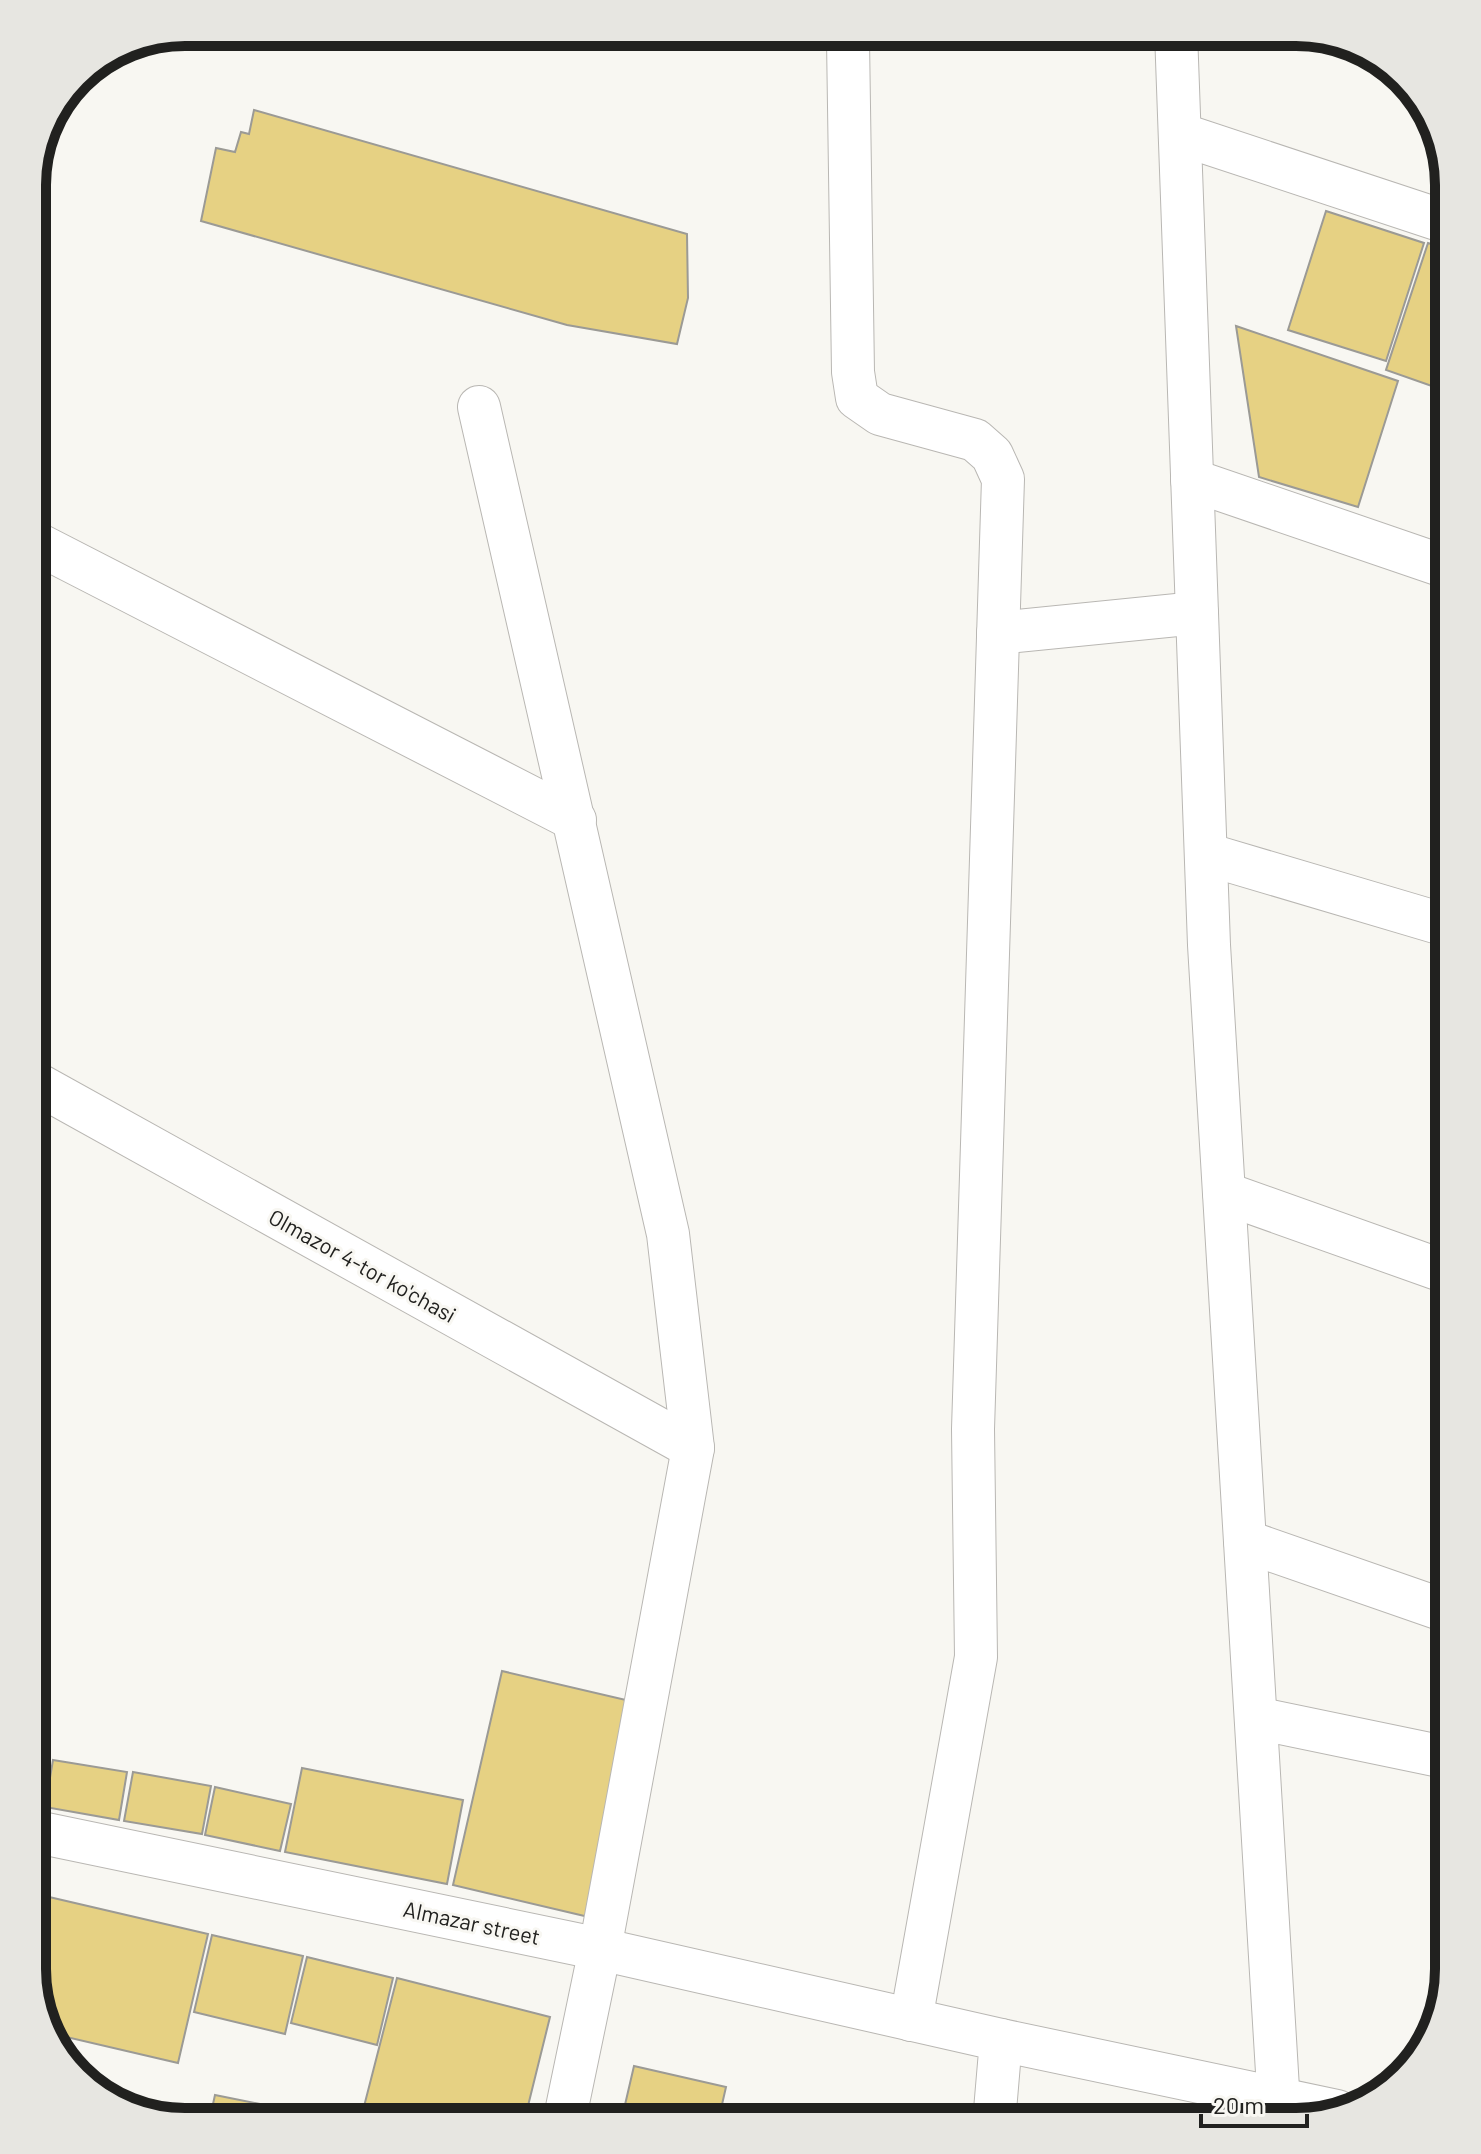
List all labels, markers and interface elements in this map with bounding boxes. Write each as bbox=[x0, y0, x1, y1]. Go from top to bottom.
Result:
street label: Olmazor 4-tor ko'chasi bbox=[265, 1203, 461, 1327]
street label: Almazar street bbox=[401, 1895, 543, 1949]
scale bar bbox=[1201, 2078, 1307, 2128]
text: 20 m bbox=[1213, 2090, 1264, 2119]

